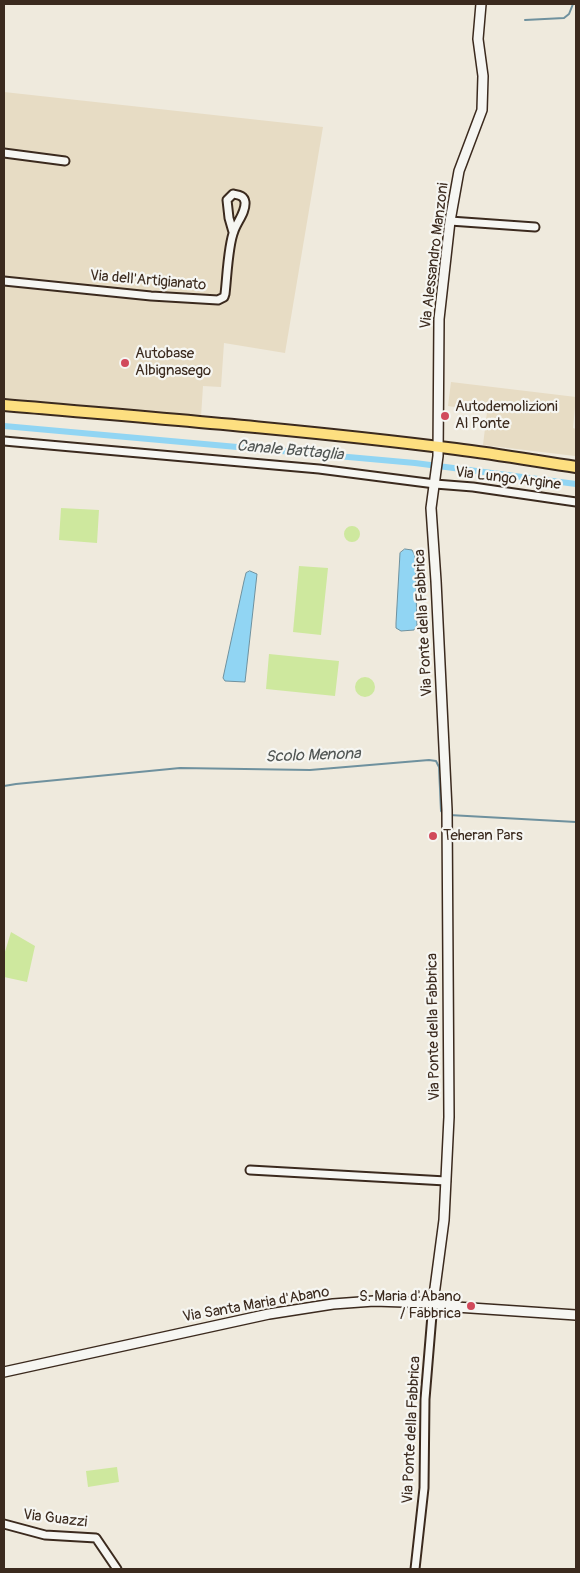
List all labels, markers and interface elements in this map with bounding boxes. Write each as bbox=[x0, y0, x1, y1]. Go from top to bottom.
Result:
street label: Via Alessandro Manzoni bbox=[417, 182, 453, 330]
street label: Via dell'Artigianato bbox=[89, 267, 207, 295]
place label: Autobase Albignasego bbox=[135, 345, 211, 380]
marker: Autobase Albignasego bbox=[119, 357, 131, 369]
place label: Autodemolizioni Al Ponte bbox=[455, 398, 558, 433]
marker: Autodemolizioni Al Ponte bbox=[439, 410, 451, 422]
water label: Canale Battaglia bbox=[236, 437, 344, 465]
street label: Via Lungo Argine bbox=[454, 464, 562, 494]
street label: Via Ponte della Fabbrica bbox=[411, 549, 437, 697]
water label: Scolo Menona bbox=[265, 745, 361, 767]
place label: Teheran Pars bbox=[443, 827, 523, 845]
marker: Teheran Pars bbox=[427, 830, 439, 842]
street label: Via Ponte della Fabbrica bbox=[424, 953, 444, 1101]
street label: Via Santa Maria d'Abano bbox=[181, 1283, 331, 1327]
place label: S. Maria d'Abano / Fabbrica bbox=[359, 1288, 461, 1323]
marker: S. Maria d'Abano / Fabbrica bbox=[465, 1300, 477, 1312]
street label: Via Ponte della Fabbrica bbox=[399, 1356, 425, 1504]
street label: Via Guazzi bbox=[22, 1506, 88, 1532]

